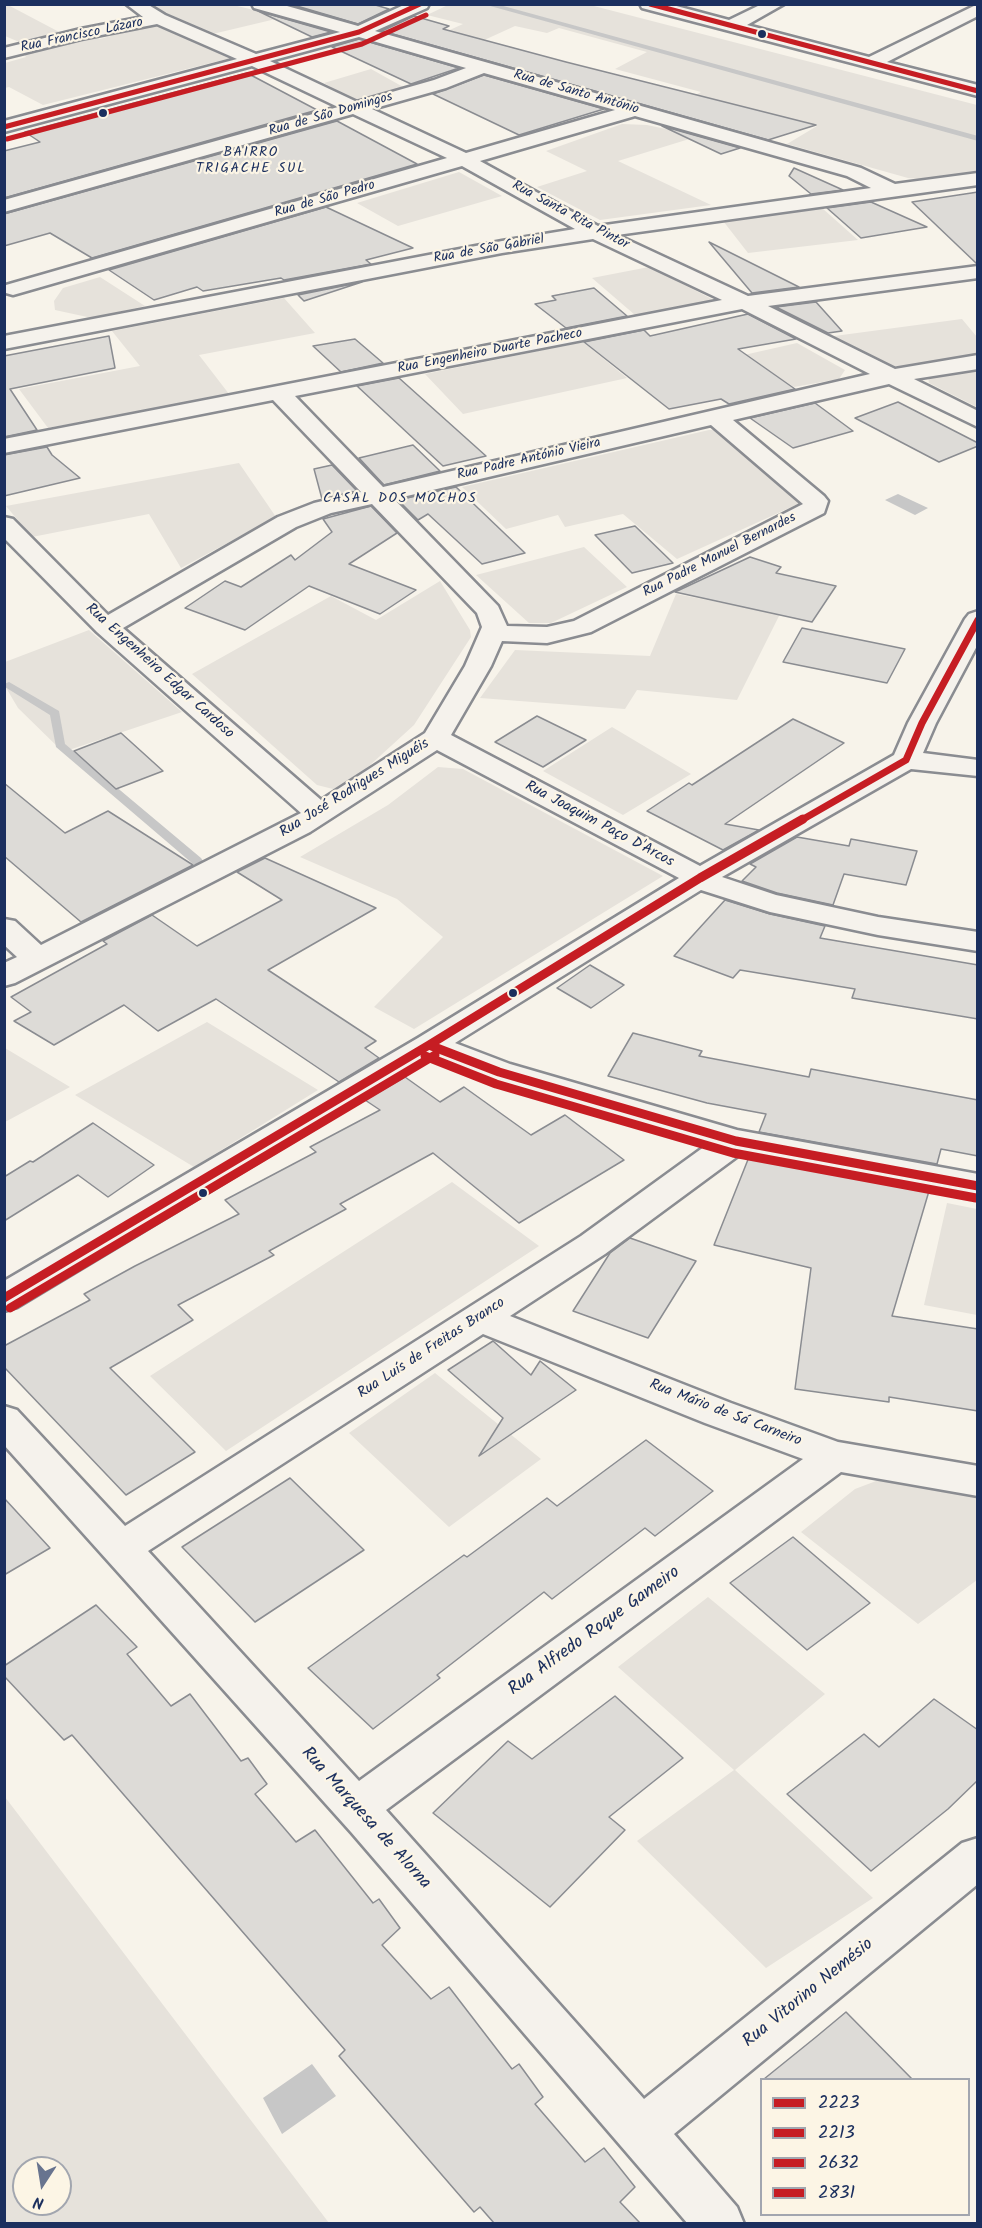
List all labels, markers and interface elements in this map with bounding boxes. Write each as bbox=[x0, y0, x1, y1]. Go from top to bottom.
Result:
street label: Rua Francisco Lázaro bbox=[19, 15, 145, 57]
unlabelled marker bbox=[756, 28, 768, 40]
street label: Rua de Santo António bbox=[511, 67, 641, 119]
street label: Rua de São Domingos bbox=[267, 89, 395, 141]
unlabelled marker bbox=[97, 107, 109, 119]
district label: BAIRRO TRIGACHE SUL bbox=[196, 146, 306, 178]
street label: Rua de São Pedro bbox=[273, 178, 377, 222]
street label: Rua Santa Rita Pintor bbox=[509, 178, 631, 254]
street label: Rua de São Gabriel bbox=[432, 232, 546, 268]
street label: Rua Engenheiro Duarte Pacheco bbox=[396, 326, 584, 378]
street label: Rua Padre António Vieira bbox=[456, 435, 602, 485]
district label: CASAL DOS MOCHOS bbox=[323, 492, 477, 508]
street label: Rua Padre Manuel Bernardes bbox=[641, 510, 799, 602]
street label: Rua Engenheiro Edgar Cardoso bbox=[81, 601, 237, 743]
street label: Rua José Rodrigues Miguéis bbox=[277, 735, 433, 843]
street label: Rua Joaquim Paço D'Arcos bbox=[521, 778, 677, 872]
unlabelled marker bbox=[507, 987, 519, 999]
unlabelled marker bbox=[197, 1187, 209, 1199]
street label: Rua Luís de Freitas Branco bbox=[355, 1295, 509, 1403]
street label: Rua Mário de Sá Carneiro bbox=[646, 1377, 804, 1451]
street label: Rua Alfredo Roque Gameiro bbox=[505, 1562, 685, 1702]
street label: Rua Marquesa de Alorna bbox=[295, 1743, 435, 1895]
street label: Rua Vitorino Nemésio bbox=[739, 1935, 879, 2053]
legend bbox=[760, 2078, 970, 2216]
text: 2223 bbox=[818, 2089, 860, 2118]
text: 2213 bbox=[818, 2119, 855, 2148]
text: 2632 bbox=[818, 2149, 859, 2178]
north arrow bbox=[12, 2156, 72, 2216]
text: 2831 bbox=[818, 2179, 855, 2208]
text: N bbox=[31, 2189, 46, 2215]

